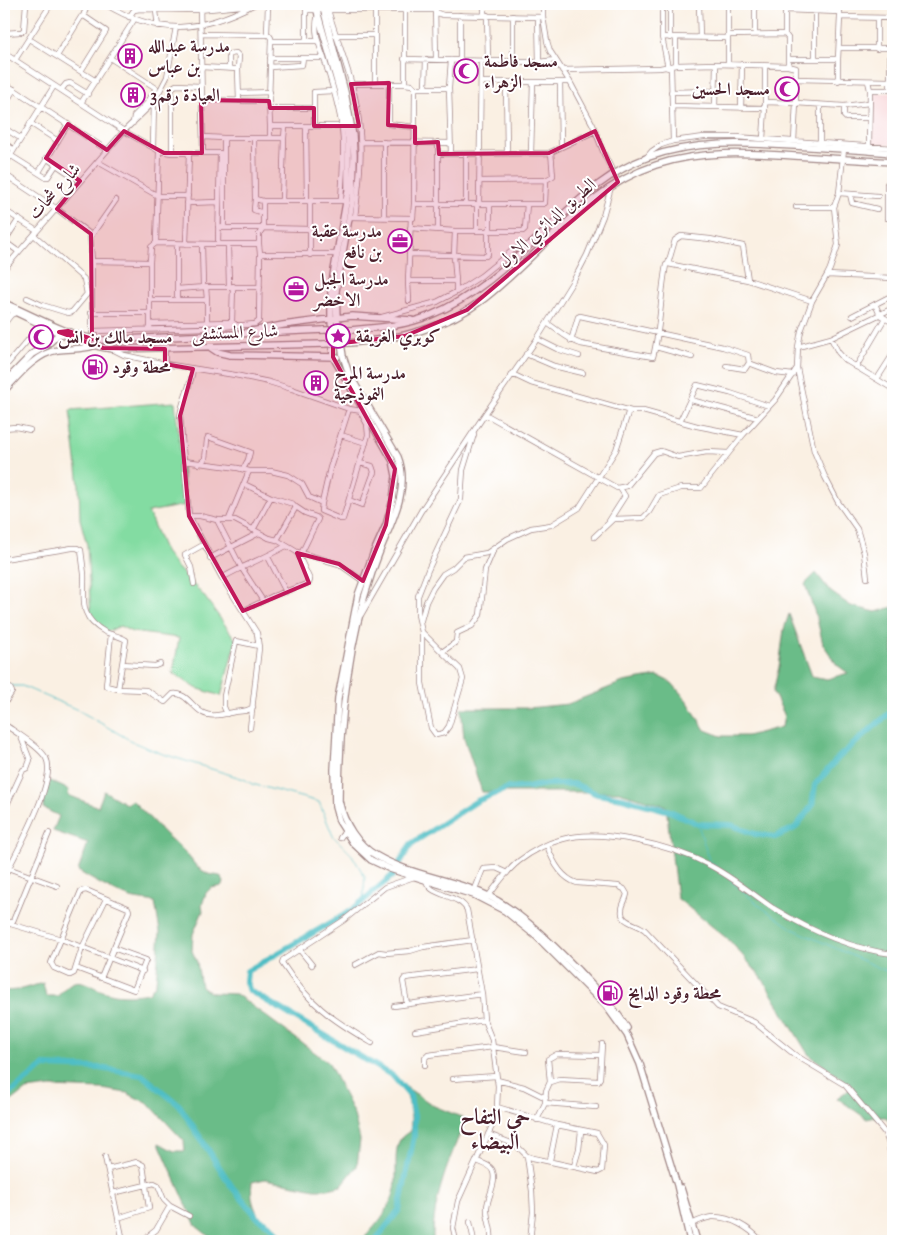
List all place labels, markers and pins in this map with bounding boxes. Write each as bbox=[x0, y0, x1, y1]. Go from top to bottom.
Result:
place label: مدرسة عبدالله بن عباس bbox=[148, 35, 230, 82]
building icon: مدرسة عبدالله بن عباس bbox=[117, 43, 143, 69]
place label: مسجد فاطمة الزهراء bbox=[484, 50, 558, 97]
mosque icon: مسجد فاطمة الزهراء bbox=[453, 58, 479, 84]
mosque icon: مسجد الحسين bbox=[774, 76, 800, 102]
place label: مسجد الحسين bbox=[692, 78, 770, 104]
building icon: 3العيادة رقم bbox=[120, 82, 146, 108]
place label: 3العيادة رقم bbox=[150, 84, 220, 112]
place label: مدرسة عقبة بن نافع bbox=[312, 220, 383, 269]
office icon: مدرسة عقبة بن نافع bbox=[387, 228, 413, 254]
place label: مدرسة الجبل الاخضر bbox=[312, 268, 389, 315]
office icon: مدرسة الجبل الاخضر bbox=[283, 276, 309, 302]
place icon: كوبري الغريقة bbox=[325, 323, 351, 349]
mosque icon: مسجد مالك بن انس bbox=[28, 324, 54, 350]
place label: كوبري الغريقة bbox=[356, 325, 441, 351]
place label: مسجد مالك بن انس bbox=[58, 326, 173, 352]
fuel station icon: محطة وقود bbox=[82, 354, 108, 380]
place label: محطة وقود bbox=[112, 356, 171, 382]
place label: مدرسة المرح النموذجية bbox=[334, 362, 406, 409]
building icon: مدرسة المرح النموذجية bbox=[303, 370, 329, 396]
fuel station icon: محطة وقود الدايخ bbox=[597, 980, 623, 1006]
place label: محطة وقود الدايخ bbox=[628, 982, 722, 1008]

